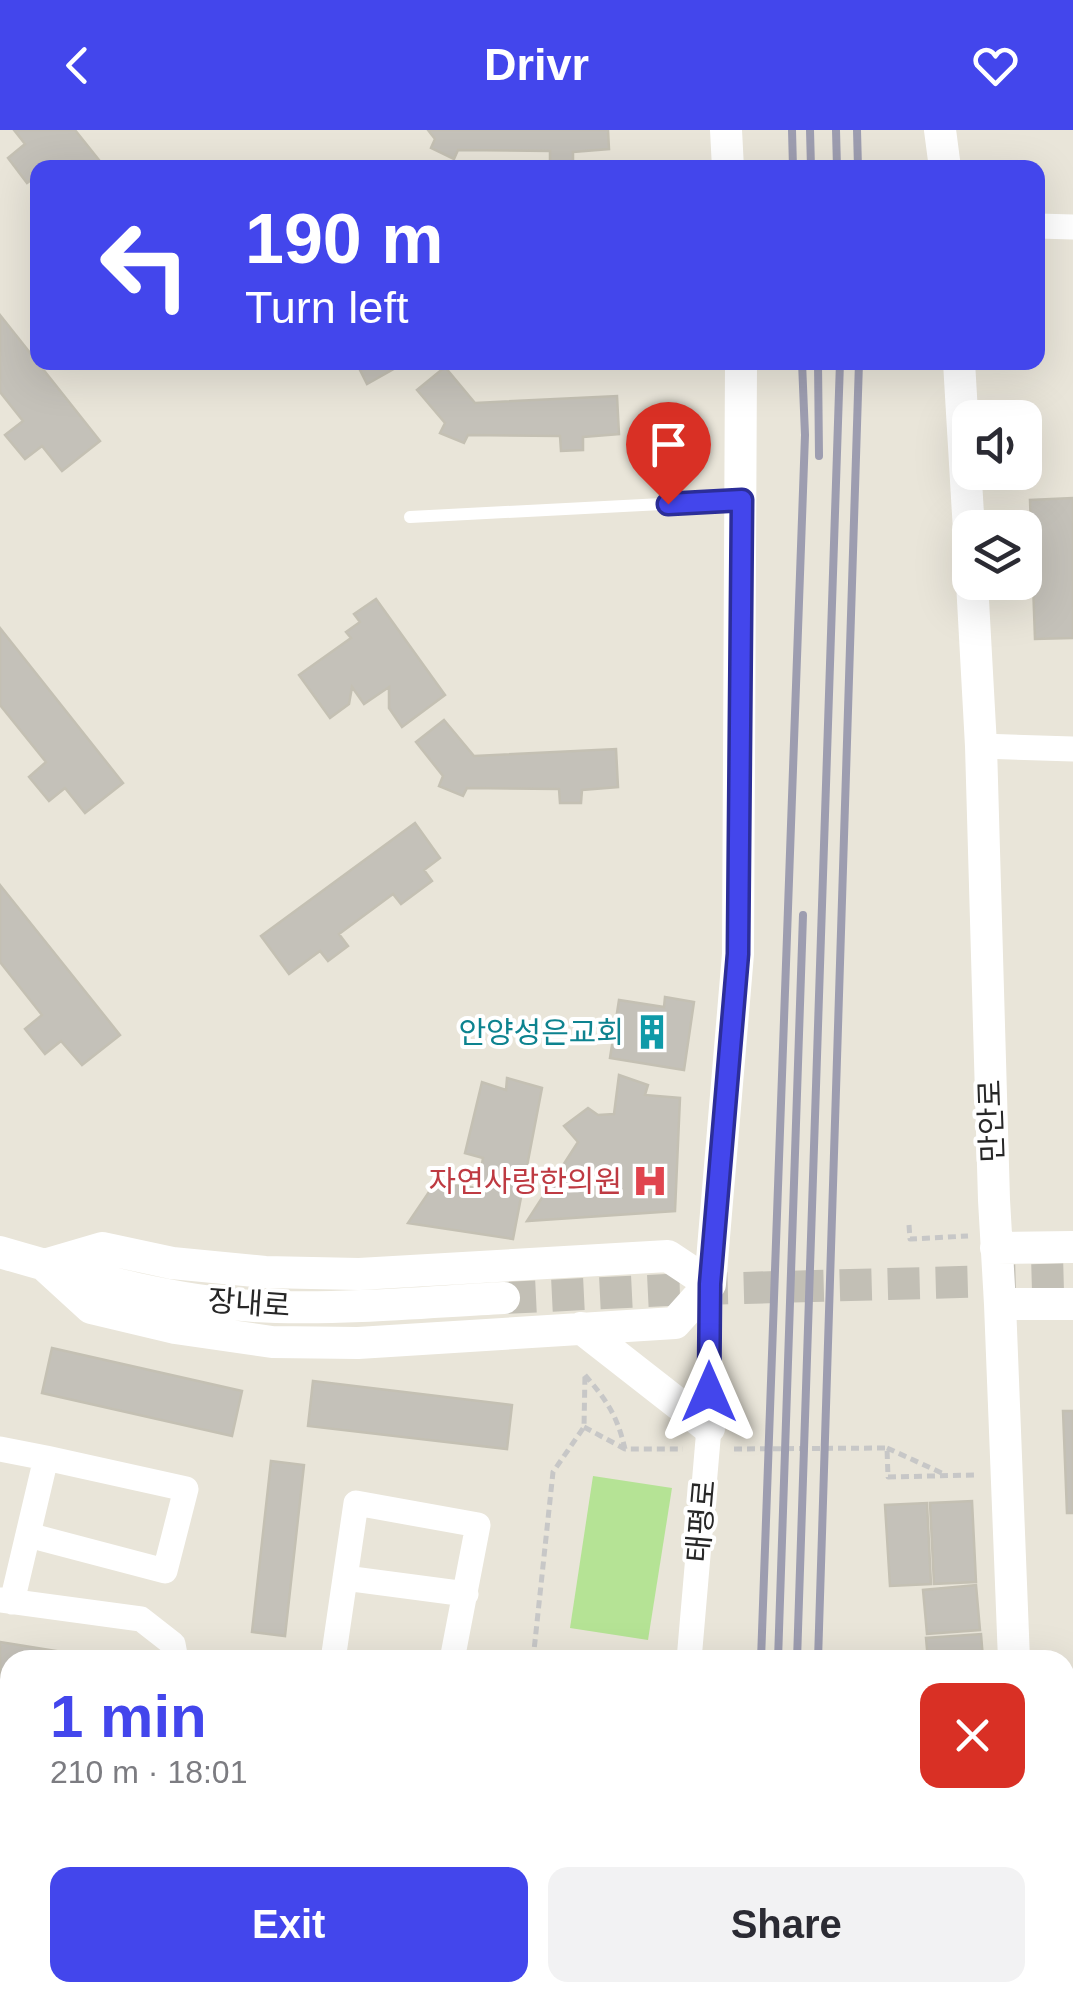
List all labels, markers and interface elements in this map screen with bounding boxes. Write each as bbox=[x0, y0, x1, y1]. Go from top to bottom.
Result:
icon: back bbox=[50, 38, 105, 93]
icon: heart bbox=[968, 38, 1023, 93]
text: Drivr bbox=[484, 39, 589, 90]
icon: left bbox=[80, 200, 210, 330]
text: 190 m bbox=[245, 200, 443, 278]
text: Turn left bbox=[245, 282, 408, 333]
map controls bbox=[952, 400, 1042, 600]
button: sound bbox=[952, 400, 1042, 490]
pin bbox=[626, 402, 711, 505]
icon: arrive bbox=[641, 417, 696, 472]
button: layers bbox=[952, 510, 1042, 600]
building icon: 안양성은교회 bbox=[633, 1013, 671, 1051]
place label: 안양성은교회 bbox=[458, 1016, 624, 1049]
street label: 만안로 bbox=[973, 1079, 1009, 1163]
hospital icon: 자연사랑한의원 bbox=[631, 1162, 669, 1200]
place label: 자연사랑한의원 bbox=[429, 1165, 622, 1198]
street label: 장내로 bbox=[207, 1284, 291, 1322]
position arrow bbox=[657, 1340, 761, 1444]
street label: 태평로 bbox=[681, 1478, 721, 1564]
text: 1 min bbox=[50, 1683, 207, 1750]
button: close bbox=[920, 1683, 1025, 1788]
text: 210 m · 18:01 bbox=[50, 1754, 247, 1790]
button: Exit bbox=[50, 1867, 528, 1982]
button: Share bbox=[548, 1867, 1025, 1982]

